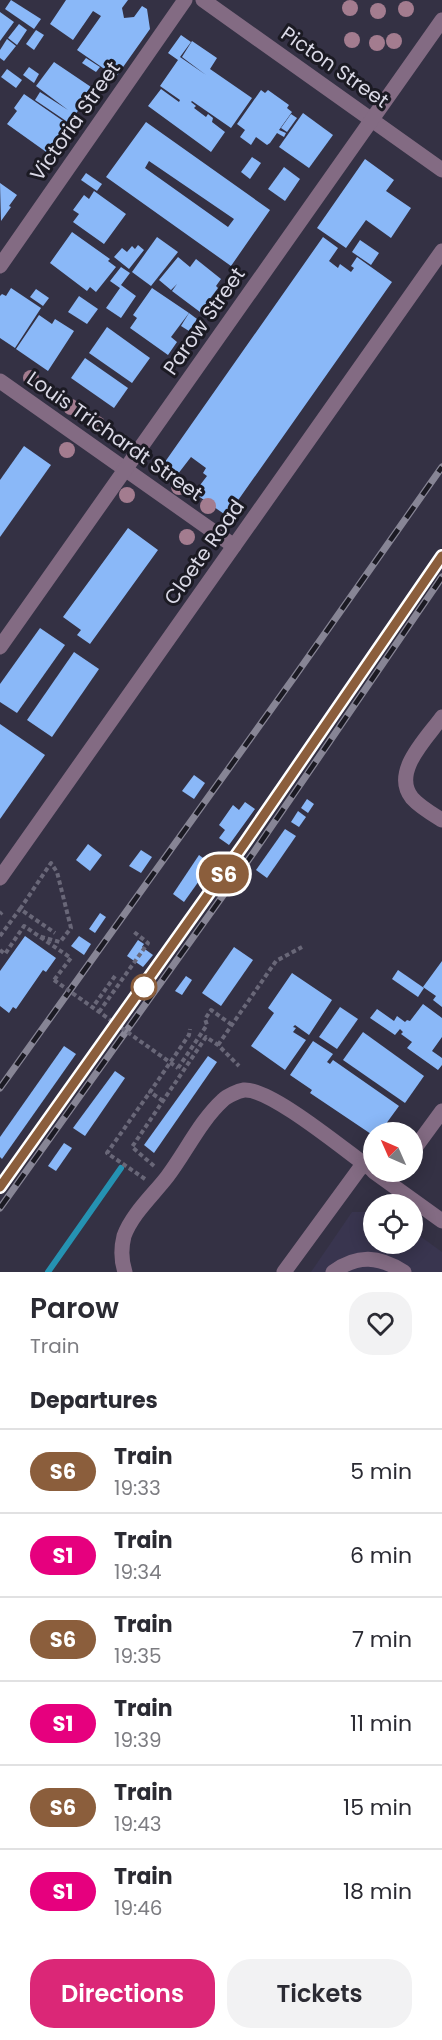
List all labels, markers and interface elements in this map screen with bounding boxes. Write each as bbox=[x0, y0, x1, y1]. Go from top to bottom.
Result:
street label: Picton Street bbox=[276, 20, 394, 114]
street label: Victoria Street bbox=[23, 55, 127, 187]
street label: Parow Street bbox=[156, 261, 252, 381]
street label: Louis Trichardt Street bbox=[21, 365, 209, 507]
street label: Cloete Road bbox=[157, 494, 251, 610]
line badge: S6 bbox=[197, 854, 251, 894]
text: S6 bbox=[211, 860, 237, 889]
unlabelled marker bbox=[131, 974, 157, 1000]
north arrow bbox=[363, 1122, 423, 1182]
map controls bbox=[363, 1122, 423, 1254]
button: locate bbox=[363, 1194, 423, 1254]
text: Parow bbox=[30, 1289, 119, 1328]
button: heart bbox=[349, 1292, 412, 1355]
text: Train bbox=[30, 1332, 80, 1360]
text: Departures bbox=[30, 1385, 158, 1416]
text: Train bbox=[114, 1441, 173, 1472]
text: 5 min bbox=[350, 1456, 412, 1487]
text: S6 bbox=[50, 1457, 76, 1486]
text: 19:33 bbox=[114, 1474, 161, 1502]
text: Train bbox=[114, 1525, 173, 1556]
text: 6 min bbox=[350, 1540, 412, 1571]
text: S1 bbox=[53, 1541, 73, 1570]
text: 19:34 bbox=[114, 1558, 162, 1586]
text: Train bbox=[114, 1609, 173, 1640]
text: 7 min bbox=[352, 1624, 412, 1655]
text: S6 bbox=[50, 1625, 76, 1654]
text: 19:35 bbox=[114, 1642, 162, 1670]
text: Train bbox=[114, 1693, 173, 1724]
text: 11 min bbox=[350, 1708, 412, 1739]
text: S1 bbox=[53, 1709, 73, 1738]
text: 19:39 bbox=[114, 1726, 162, 1754]
text: Train bbox=[114, 1777, 173, 1808]
text: 15 min bbox=[343, 1792, 412, 1823]
text: S6 bbox=[50, 1793, 76, 1822]
text: 19:43 bbox=[114, 1810, 162, 1838]
text: Train bbox=[114, 1861, 173, 1892]
text: 18 min bbox=[343, 1876, 412, 1907]
text: S1 bbox=[53, 1877, 73, 1906]
text: 19:46 bbox=[114, 1894, 163, 1922]
button: Directions bbox=[30, 1959, 215, 2028]
button: Tickets bbox=[227, 1959, 412, 2028]

